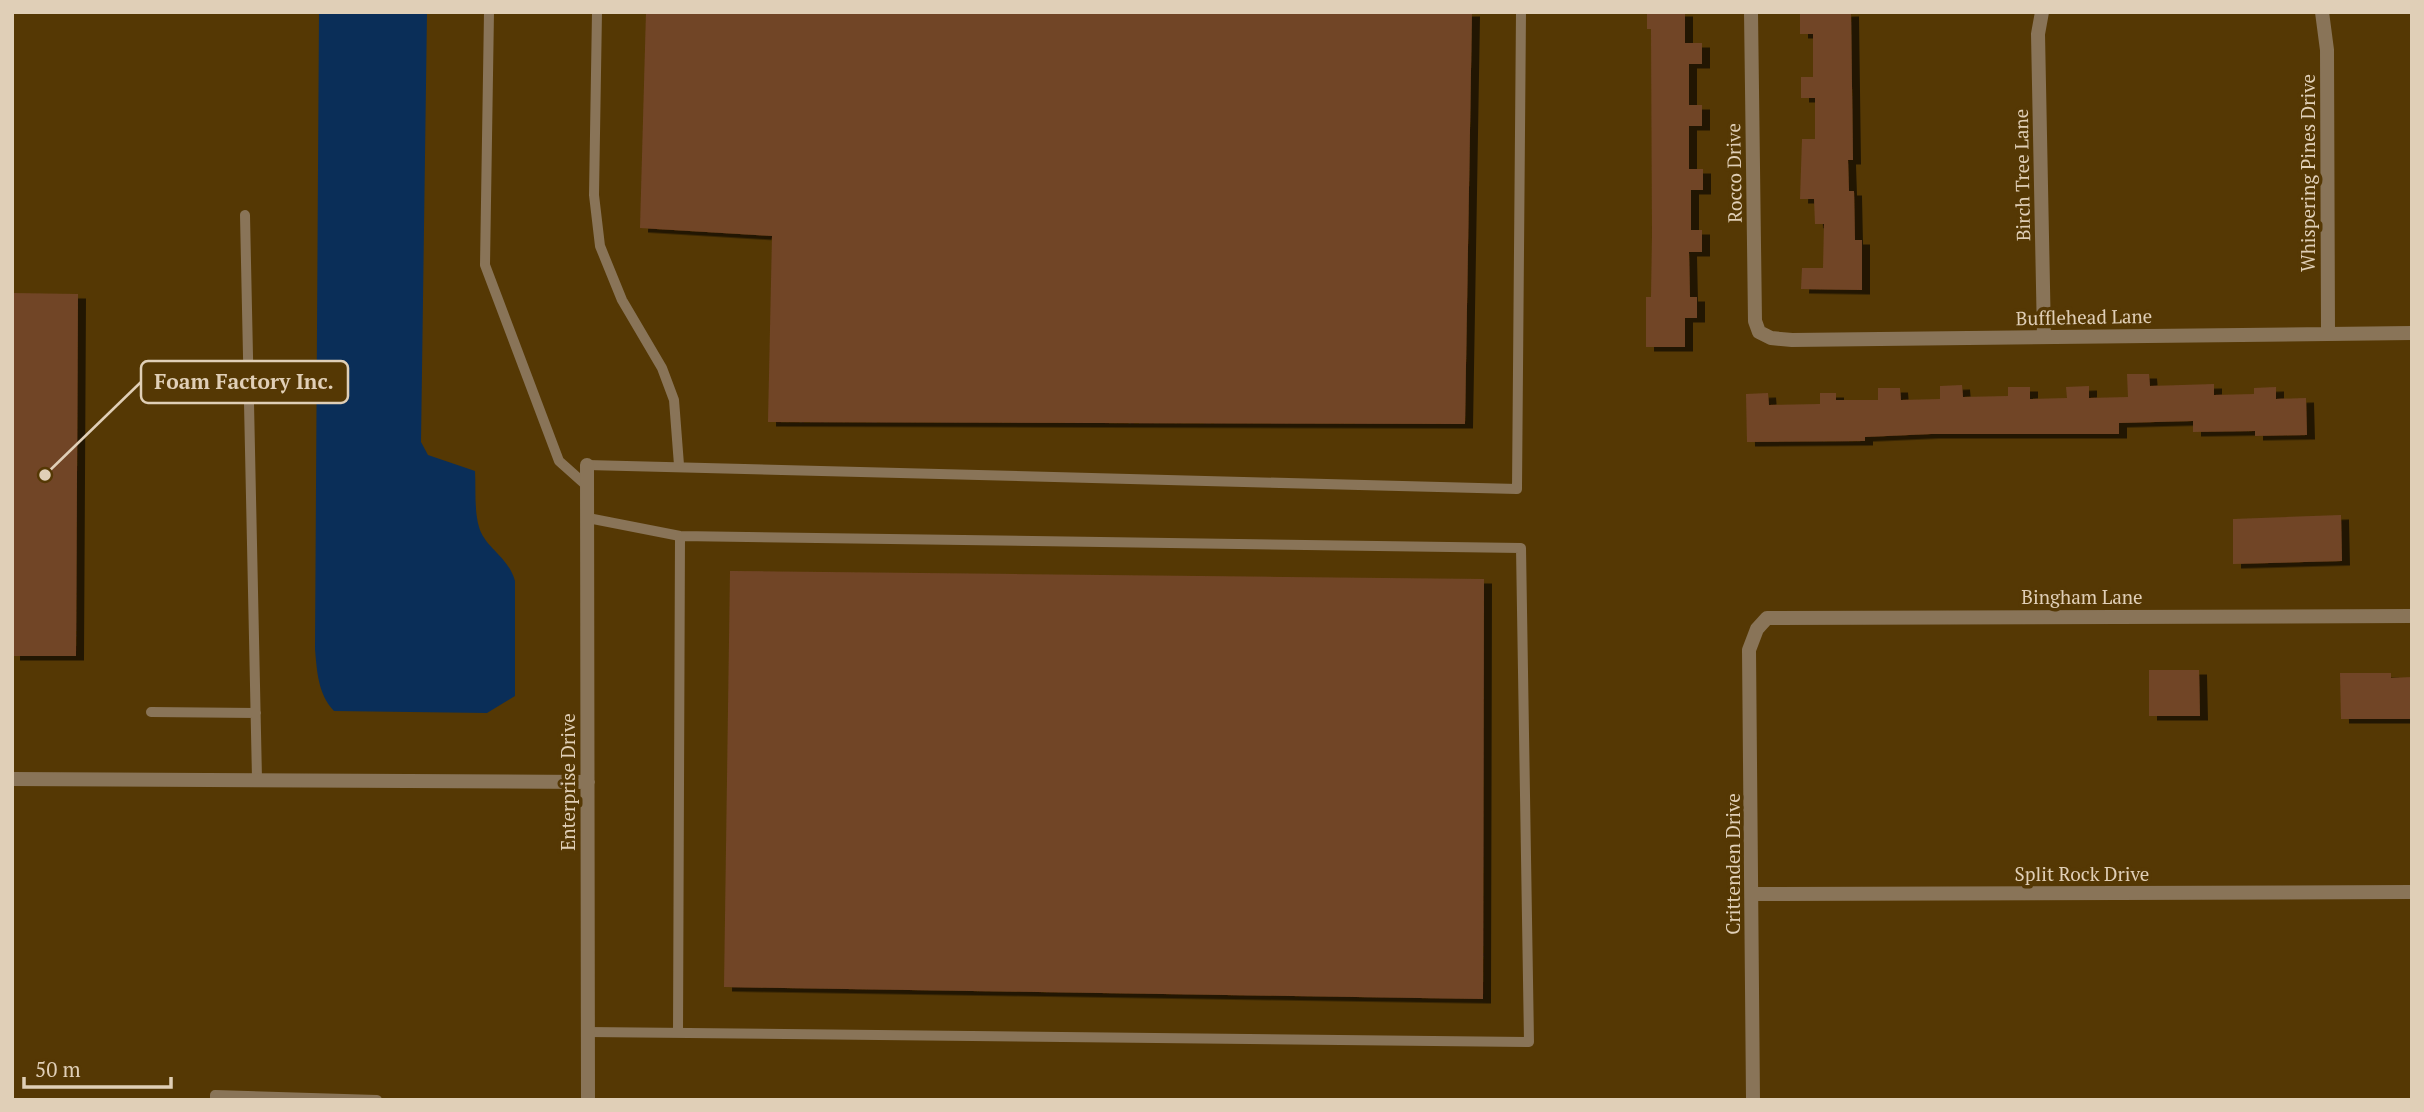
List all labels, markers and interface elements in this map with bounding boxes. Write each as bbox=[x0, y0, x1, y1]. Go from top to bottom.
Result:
street label: Whispering Pines Drive bbox=[2295, 74, 2320, 272]
street label: Birch Tree Lane bbox=[2008, 109, 2035, 241]
street label: Rocco Drive bbox=[1720, 123, 1747, 223]
street label: Bufflehead Lane bbox=[2015, 303, 2153, 330]
callout: Foam Factory Inc. bbox=[141, 361, 348, 403]
text: Foam Factory Inc. bbox=[154, 367, 334, 395]
street label: Bingham Lane bbox=[2021, 584, 2143, 609]
street label: Enterprise Drive bbox=[555, 713, 580, 851]
street label: Crittenden Drive bbox=[1720, 793, 1745, 935]
street label: Split Rock Drive bbox=[2015, 861, 2149, 886]
scale bar bbox=[24, 1046, 172, 1090]
text: 50 m bbox=[35, 1055, 81, 1083]

